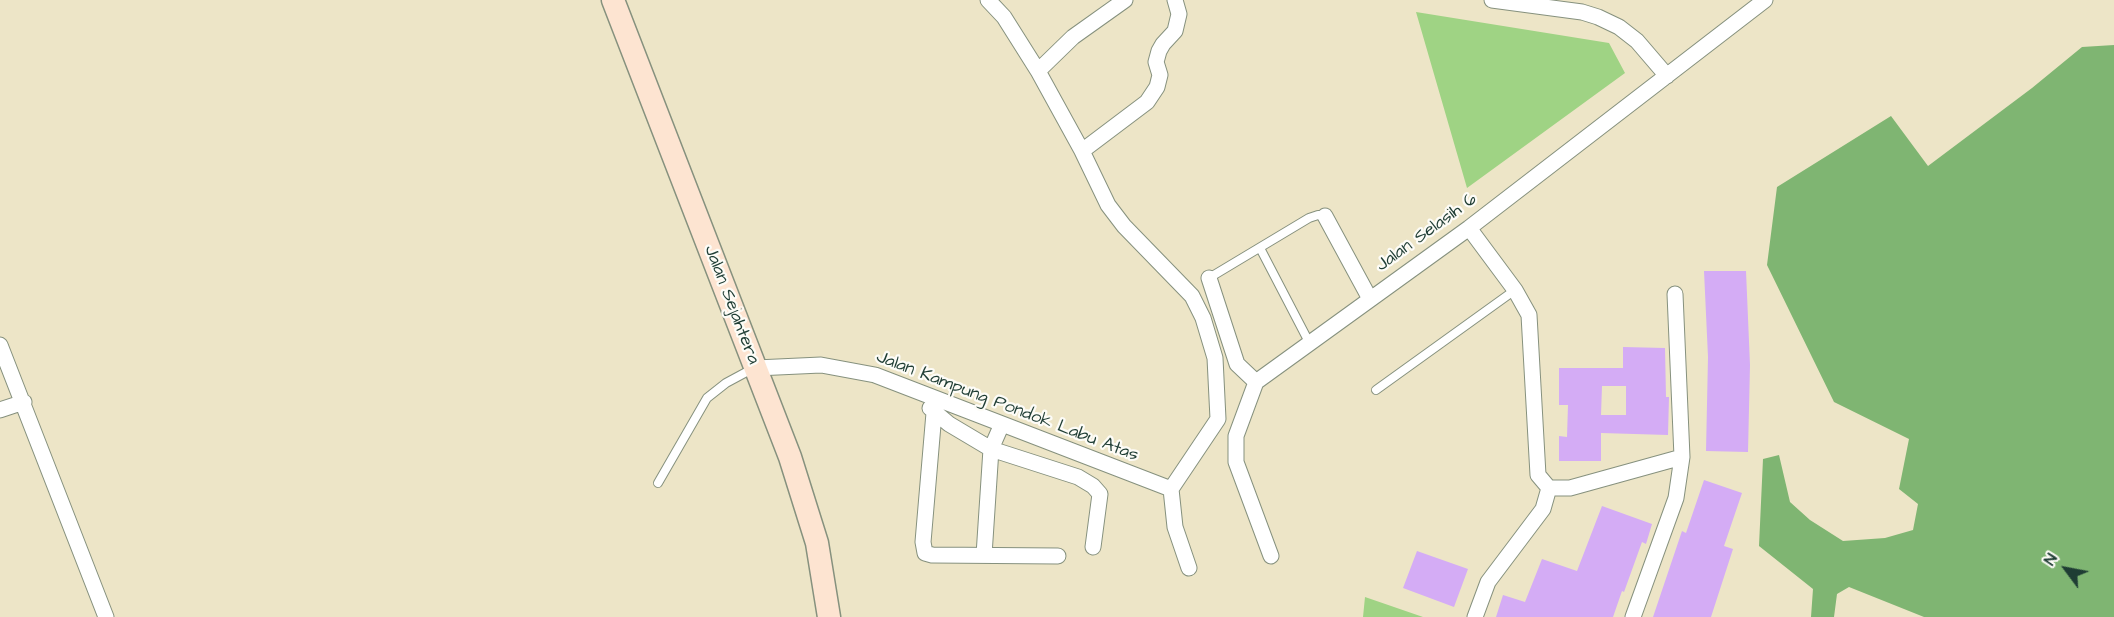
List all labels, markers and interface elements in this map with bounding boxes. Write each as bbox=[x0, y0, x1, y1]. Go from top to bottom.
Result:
street label: Jalan Selasih 6 bbox=[1372, 189, 1482, 277]
street label: Jalan Sejahtera bbox=[698, 243, 764, 367]
street label: Jalan Kampung Pondok Labu Atas bbox=[873, 347, 1141, 467]
north arrow bbox=[2036, 539, 2096, 599]
text: N bbox=[2039, 549, 2063, 570]

